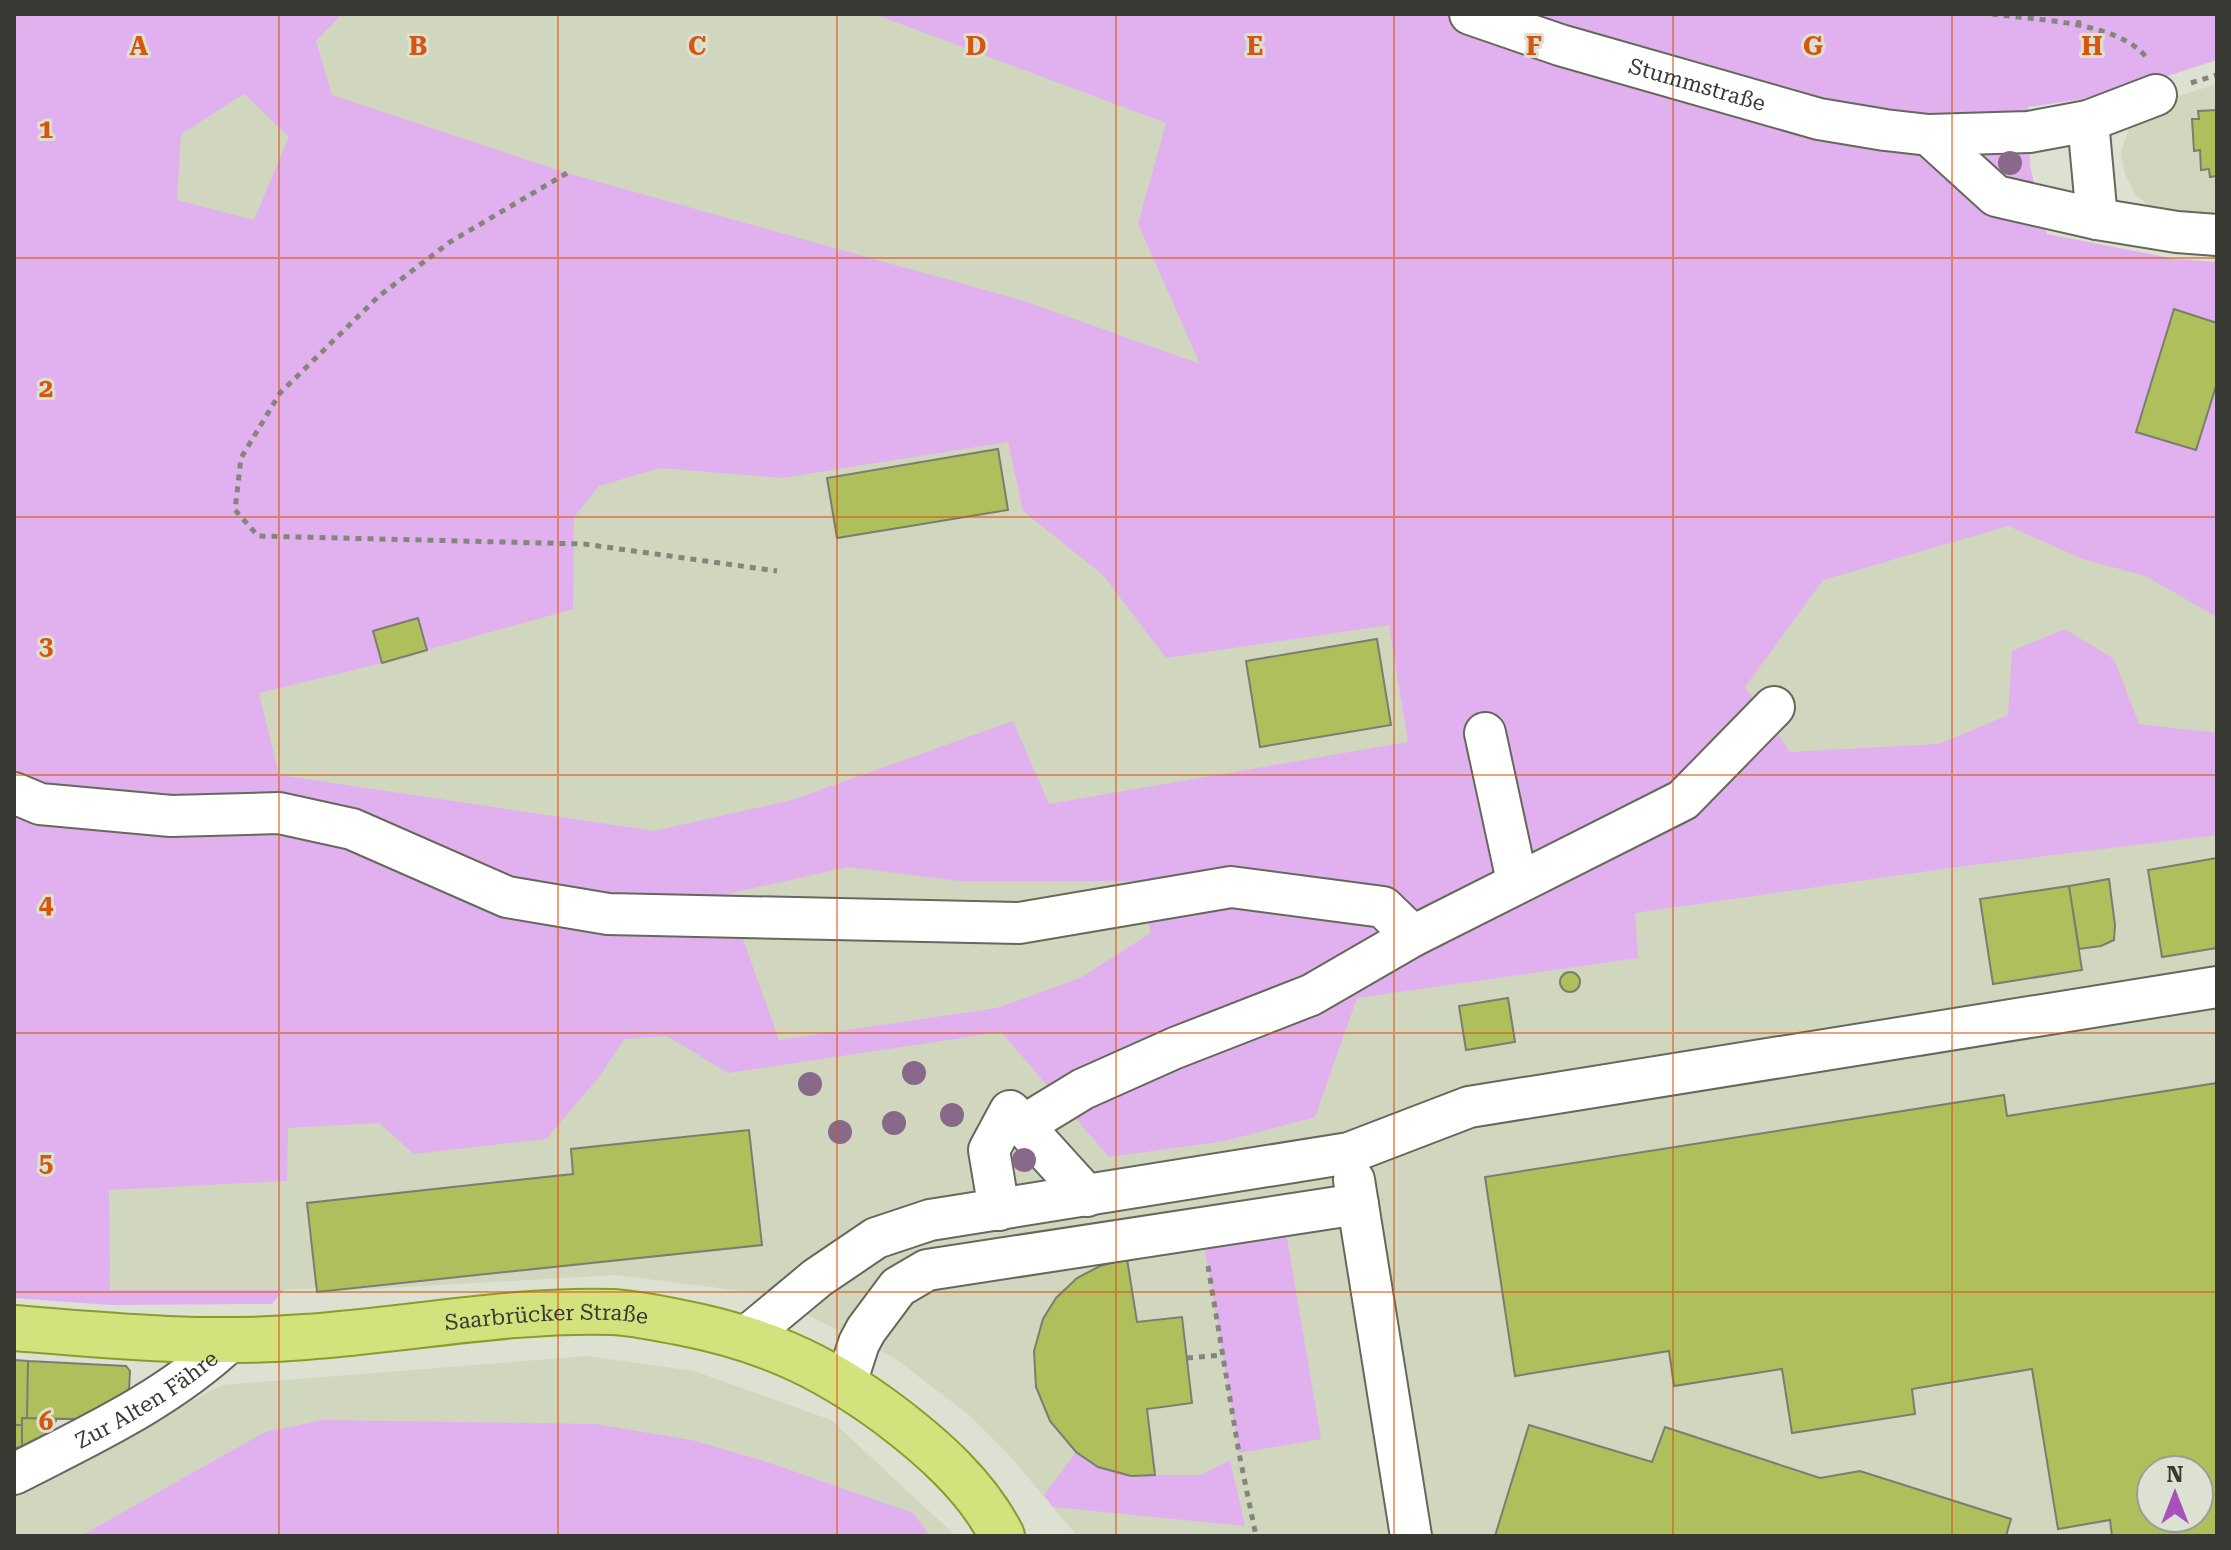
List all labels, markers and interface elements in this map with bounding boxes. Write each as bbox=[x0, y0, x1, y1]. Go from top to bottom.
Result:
text: A bbox=[130, 31, 149, 61]
text: B bbox=[409, 31, 427, 61]
text: C bbox=[688, 31, 706, 61]
text: D bbox=[966, 31, 986, 61]
text: E bbox=[1247, 31, 1263, 61]
text: F bbox=[1526, 31, 1542, 61]
text: G bbox=[1803, 31, 1823, 61]
text: H bbox=[2081, 31, 2103, 61]
street label: Stummstraße bbox=[1626, 53, 1769, 116]
text: 1 bbox=[39, 114, 53, 144]
text: 2 bbox=[39, 373, 53, 403]
text: 3 bbox=[39, 631, 53, 661]
text: 4 bbox=[39, 889, 54, 919]
text: 5 bbox=[39, 1148, 53, 1178]
street label: Saarbrücker Straße bbox=[443, 1299, 650, 1335]
street label: Zur Alten Fähre bbox=[71, 1345, 222, 1453]
text: 6 bbox=[39, 1406, 53, 1436]
north arrow bbox=[2135, 1454, 2215, 1534]
text: N bbox=[2167, 1462, 2184, 1487]

